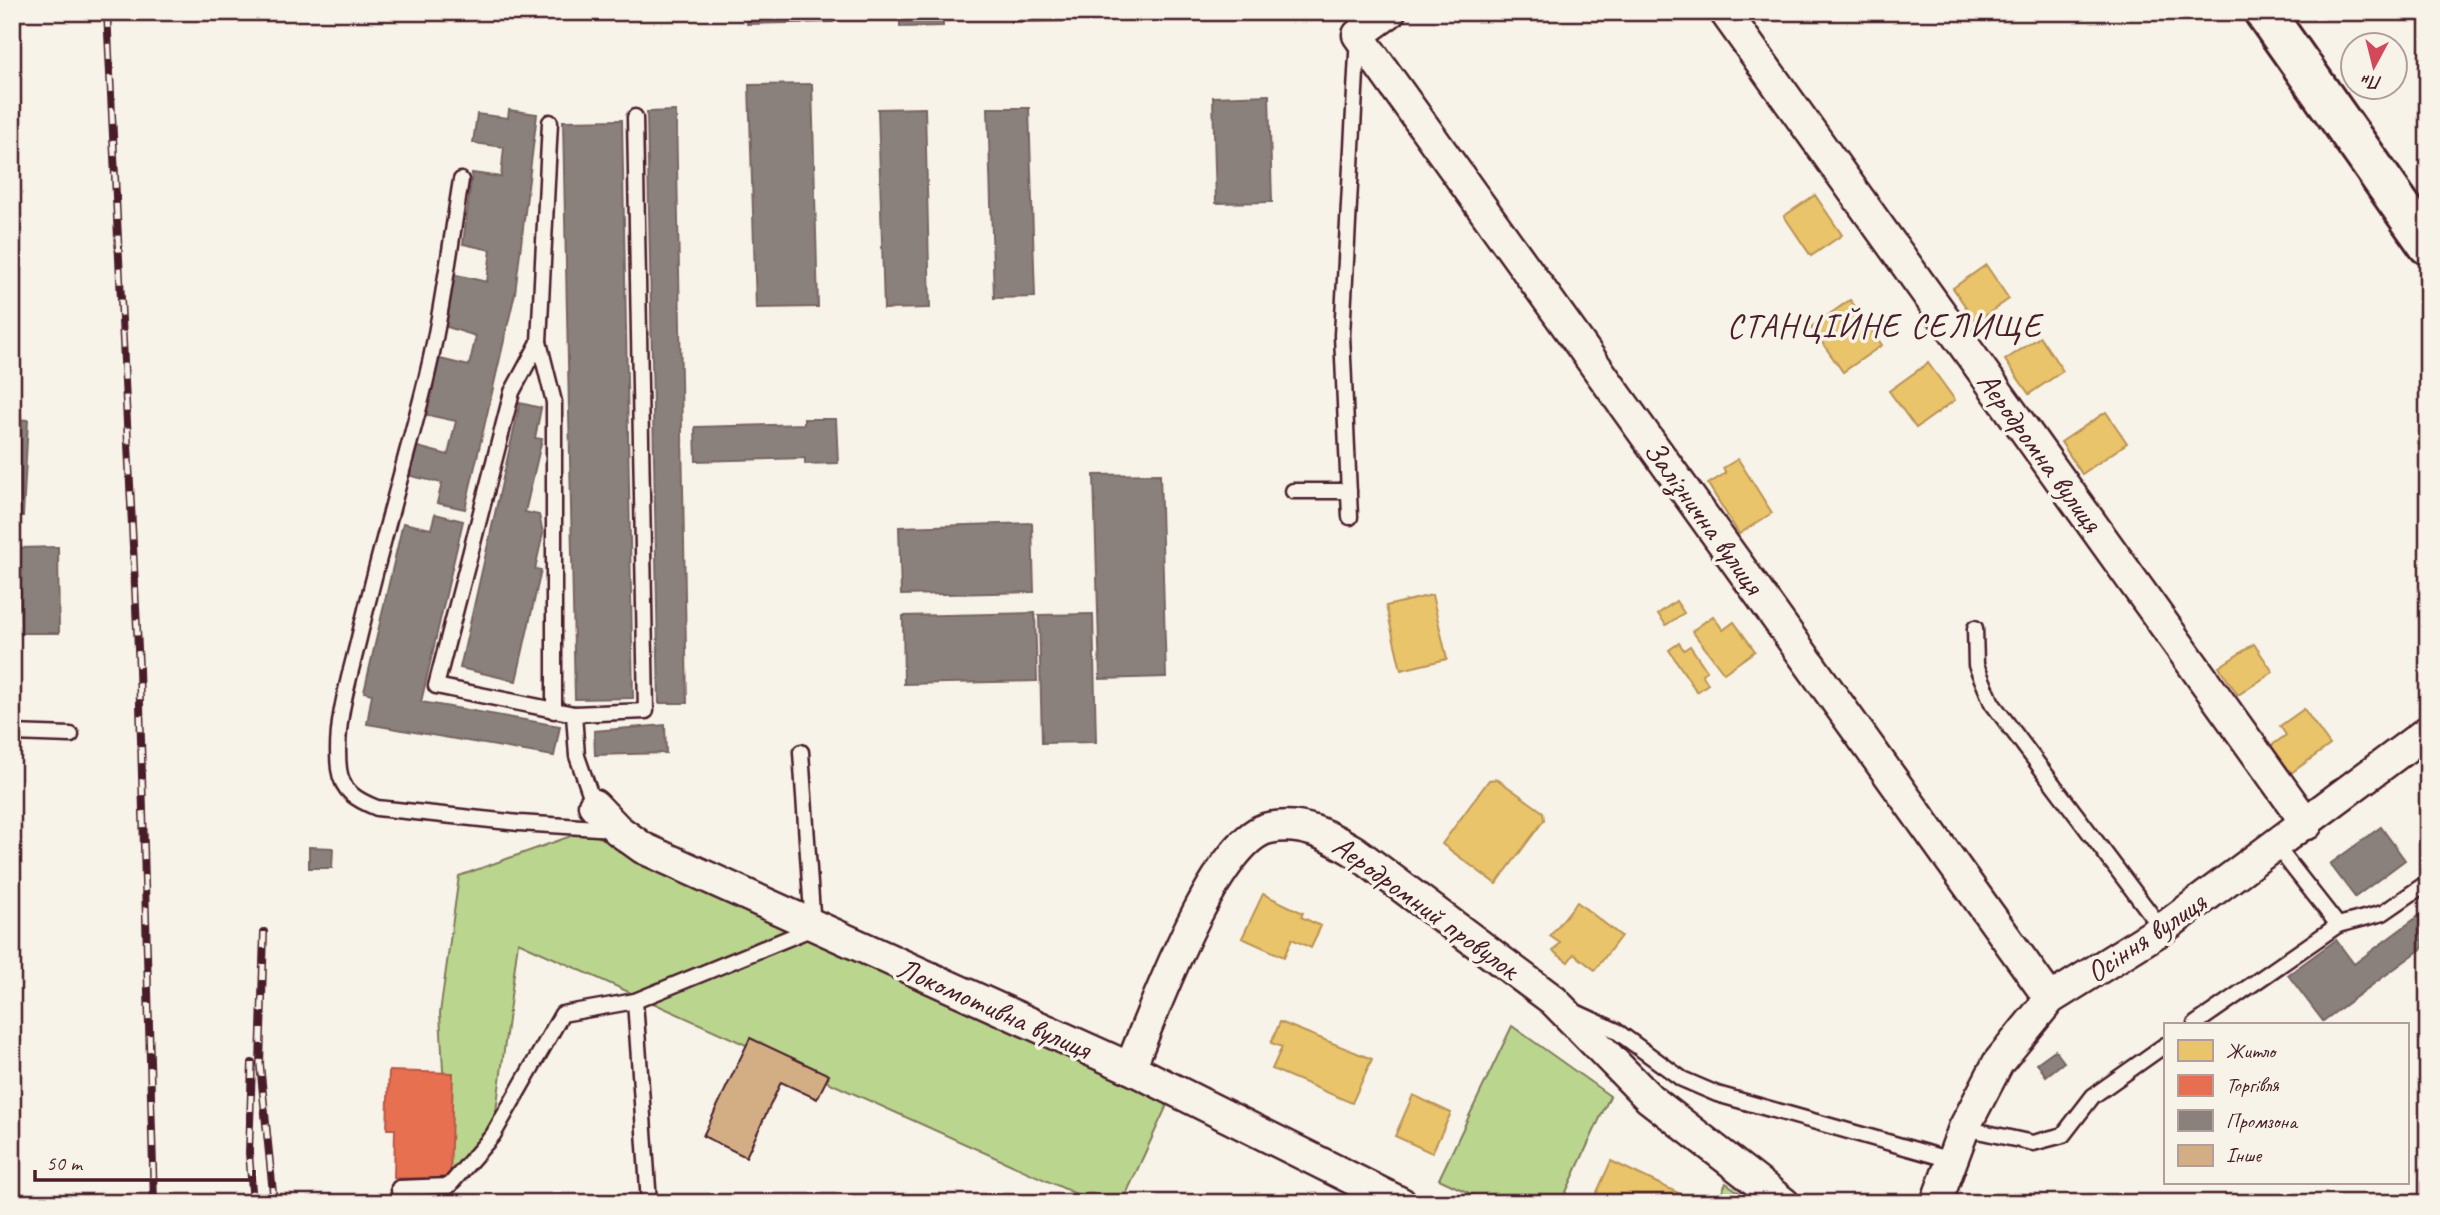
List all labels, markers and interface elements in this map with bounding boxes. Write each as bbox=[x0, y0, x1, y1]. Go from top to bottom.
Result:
north arrow bbox=[2338, 32, 2408, 102]
text: Пн bbox=[2359, 69, 2383, 95]
district label: СТАНЦІЙНЕ СЕЛИЩЕ bbox=[1727, 305, 2045, 347]
street label: Аеродромна вулиця bbox=[1969, 364, 2112, 541]
street label: Залізнична вулиця bbox=[1636, 433, 1774, 603]
street label: Аеродромний провулок bbox=[1325, 826, 1528, 989]
street label: Осіння вулиця bbox=[2079, 882, 2214, 991]
street label: Локомотивна вулиця bbox=[891, 948, 1099, 1069]
legend bbox=[2164, 1023, 2408, 1184]
text: Житло bbox=[2226, 1038, 2278, 1064]
text: Торгівля bbox=[2226, 1072, 2280, 1098]
text: Промзона bbox=[2226, 1108, 2299, 1134]
scale bar bbox=[35, 1138, 254, 1182]
text: Інше bbox=[2226, 1142, 2263, 1168]
text: 50 m bbox=[46, 1150, 84, 1176]

